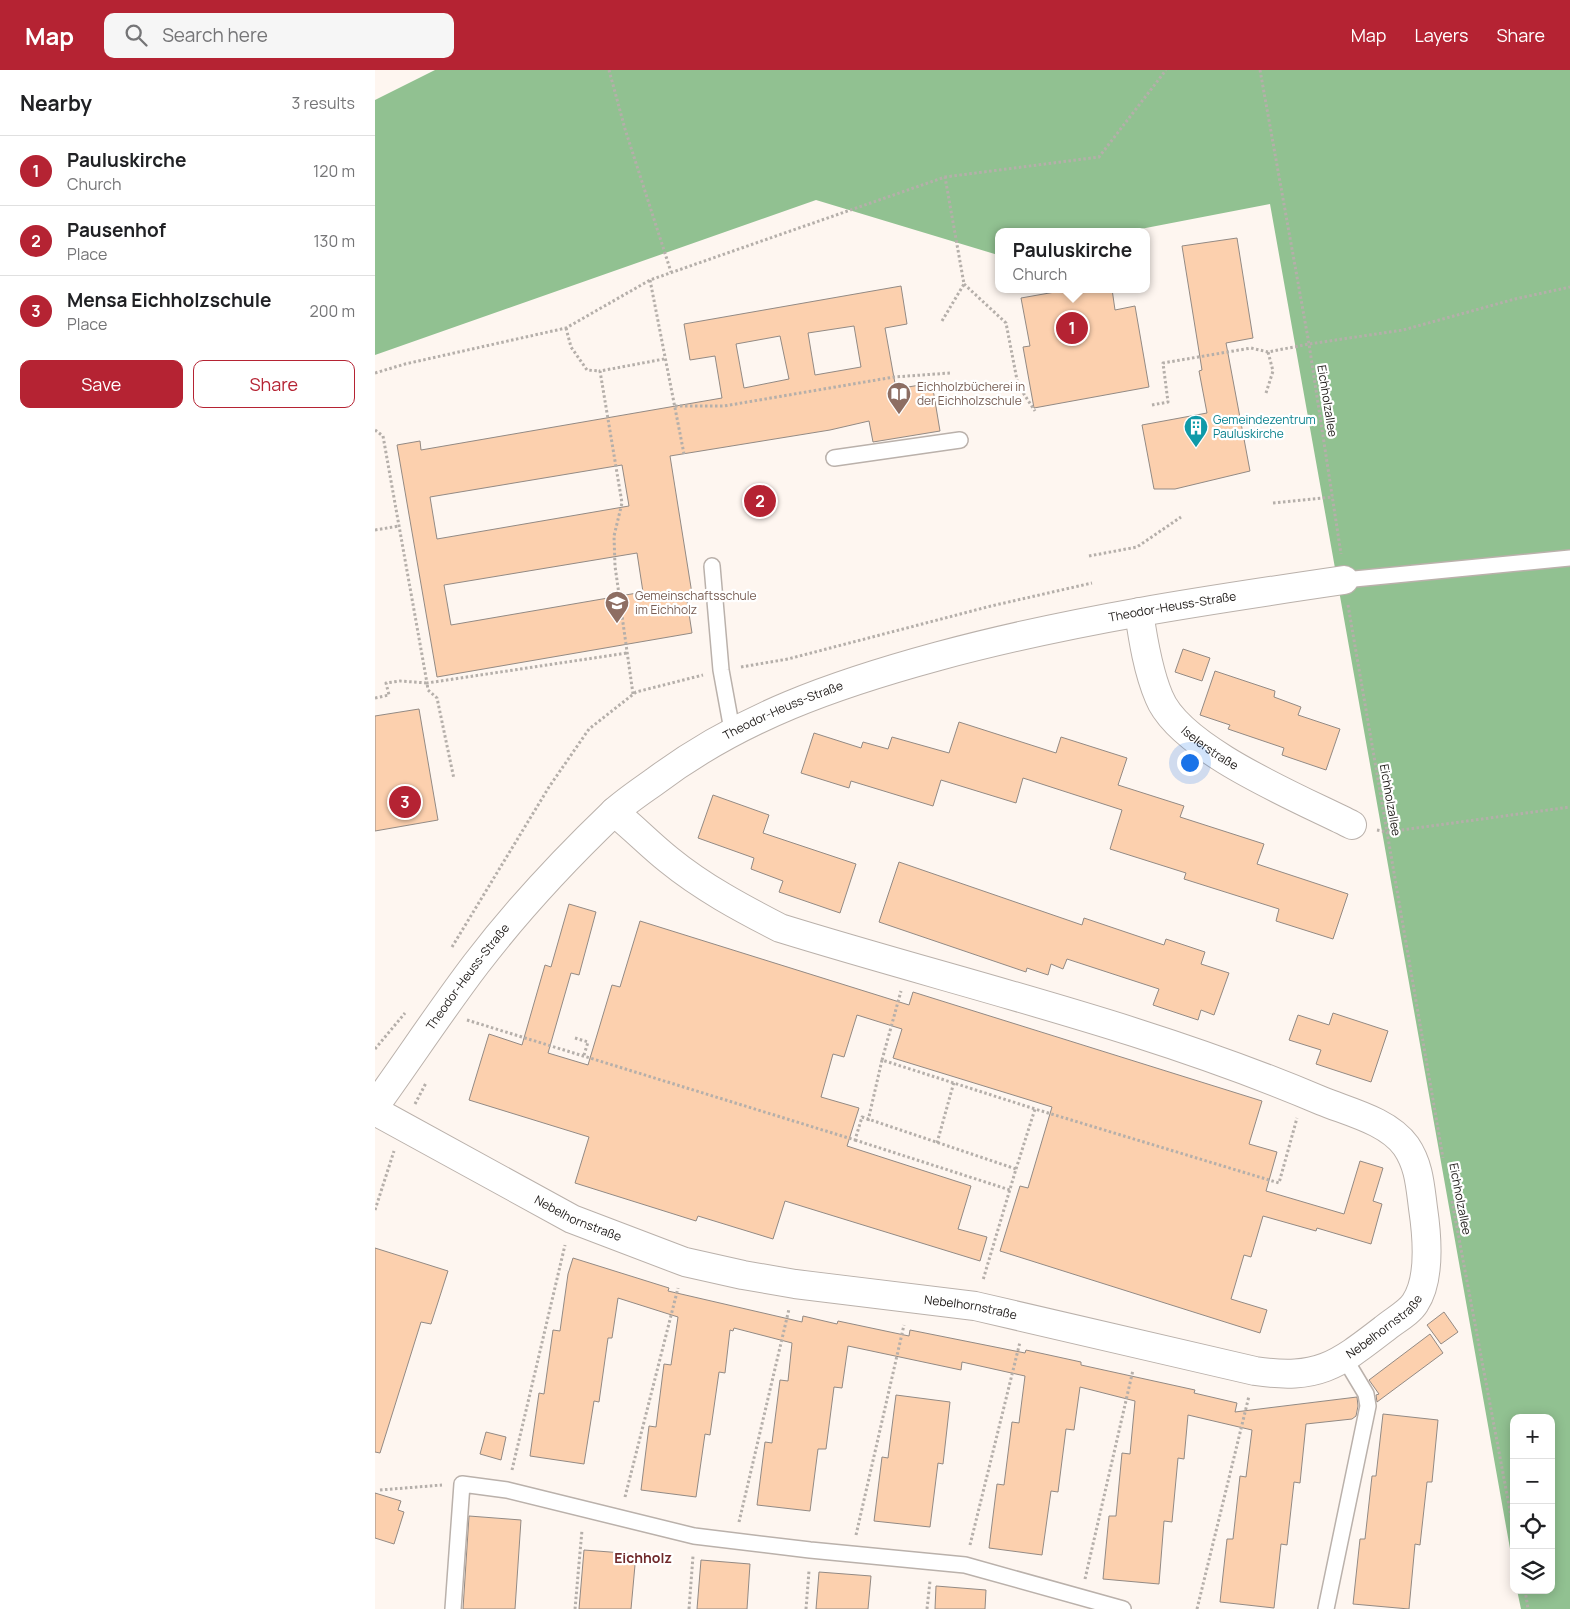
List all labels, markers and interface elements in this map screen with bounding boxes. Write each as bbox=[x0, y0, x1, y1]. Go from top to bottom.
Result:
search box bbox=[104, 13, 454, 58]
text: Map bbox=[25, 19, 74, 52]
icon: search bbox=[122, 21, 150, 49]
text: Search here bbox=[162, 22, 268, 48]
text: Map bbox=[1351, 23, 1386, 47]
text: Layers bbox=[1414, 23, 1468, 47]
text: Share bbox=[1496, 23, 1545, 47]
text: Nearby bbox=[20, 89, 92, 117]
text: 3 results bbox=[292, 92, 355, 114]
text: Pauluskirche bbox=[67, 147, 186, 173]
text: 1 bbox=[32, 160, 40, 182]
text: 120 m bbox=[313, 160, 355, 182]
text: Church bbox=[67, 173, 121, 195]
text: Pausenhof bbox=[67, 217, 166, 243]
popup bbox=[995, 228, 1150, 293]
text: 2 bbox=[31, 230, 41, 252]
text: 130 m bbox=[313, 230, 355, 252]
text: Pauluskirche bbox=[1013, 237, 1132, 263]
text: Place bbox=[67, 243, 107, 265]
text: Church bbox=[1013, 263, 1067, 285]
text: Mensa Eichholzschule bbox=[67, 287, 271, 313]
text: 3 bbox=[31, 300, 41, 322]
text: 200 m bbox=[310, 300, 355, 322]
pin: 1 bbox=[1056, 309, 1088, 347]
text: Place bbox=[67, 313, 107, 335]
button: Save bbox=[20, 360, 183, 408]
button: Share bbox=[193, 360, 355, 408]
street label: Eichholzallee bbox=[1313, 364, 1342, 438]
place label: Eichholzbücherei in der Eichholzschule bbox=[917, 378, 1025, 409]
library icon: Eichholzbücherei in der Eichholzschule bbox=[886, 381, 912, 415]
place label: Gemeindezentrum Pauluskirche bbox=[1213, 411, 1316, 442]
building icon: Gemeindezentrum Pauluskirche bbox=[1183, 414, 1209, 448]
pin: 2 bbox=[744, 482, 776, 520]
place label: Gemeinschaftsschule im Eichholz bbox=[635, 587, 757, 618]
street label: Theodor-Heuss-Straße bbox=[1107, 587, 1237, 626]
school or university icon: Gemeinschaftsschule im Eichholz bbox=[604, 590, 630, 624]
street label: Theodor-Heuss-Straße bbox=[720, 677, 845, 744]
street label: Iselerstraße bbox=[1178, 722, 1242, 774]
your location bbox=[1177, 750, 1203, 776]
street label: Eichholzallee bbox=[1376, 763, 1405, 837]
pin: 3 bbox=[389, 783, 421, 821]
street label: Theodor-Heuss-Straße bbox=[422, 920, 513, 1033]
street label: Eichholzallee bbox=[1445, 1162, 1476, 1236]
street label: Nebelhornstraße bbox=[532, 1191, 624, 1245]
street label: Nebelhornstraße bbox=[923, 1291, 1019, 1323]
street label: Nebelhornstraße bbox=[1343, 1292, 1426, 1362]
map controls bbox=[1510, 1414, 1555, 1594]
button: + bbox=[1510, 1414, 1555, 1459]
button: − bbox=[1510, 1459, 1555, 1504]
button: locate bbox=[1510, 1504, 1555, 1549]
district label: Eichholz bbox=[614, 1548, 672, 1567]
button: layers bbox=[1510, 1549, 1555, 1594]

